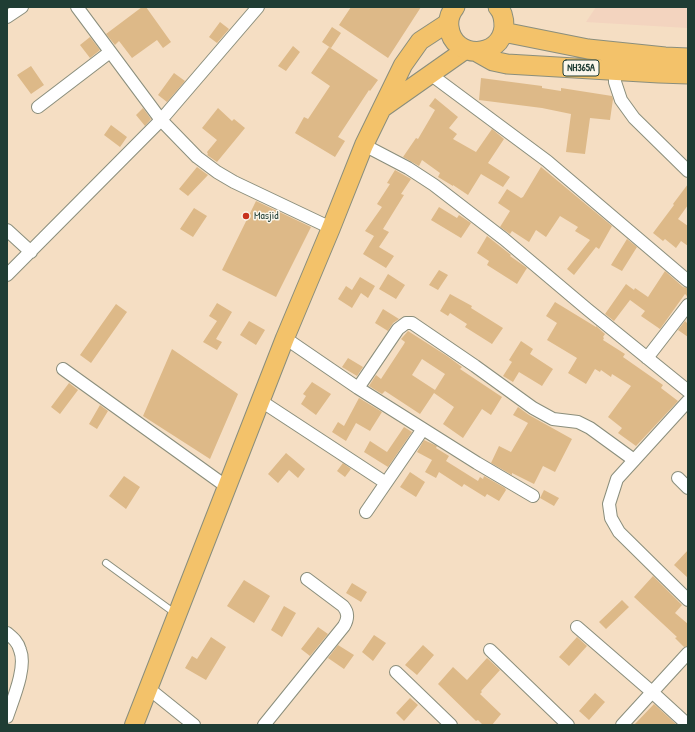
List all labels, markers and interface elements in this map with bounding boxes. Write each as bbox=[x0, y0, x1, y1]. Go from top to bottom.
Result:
road number: NH365A bbox=[563, 60, 599, 76]
place label: Masjid bbox=[254, 209, 278, 223]
marker: Masjid bbox=[241, 211, 251, 221]

